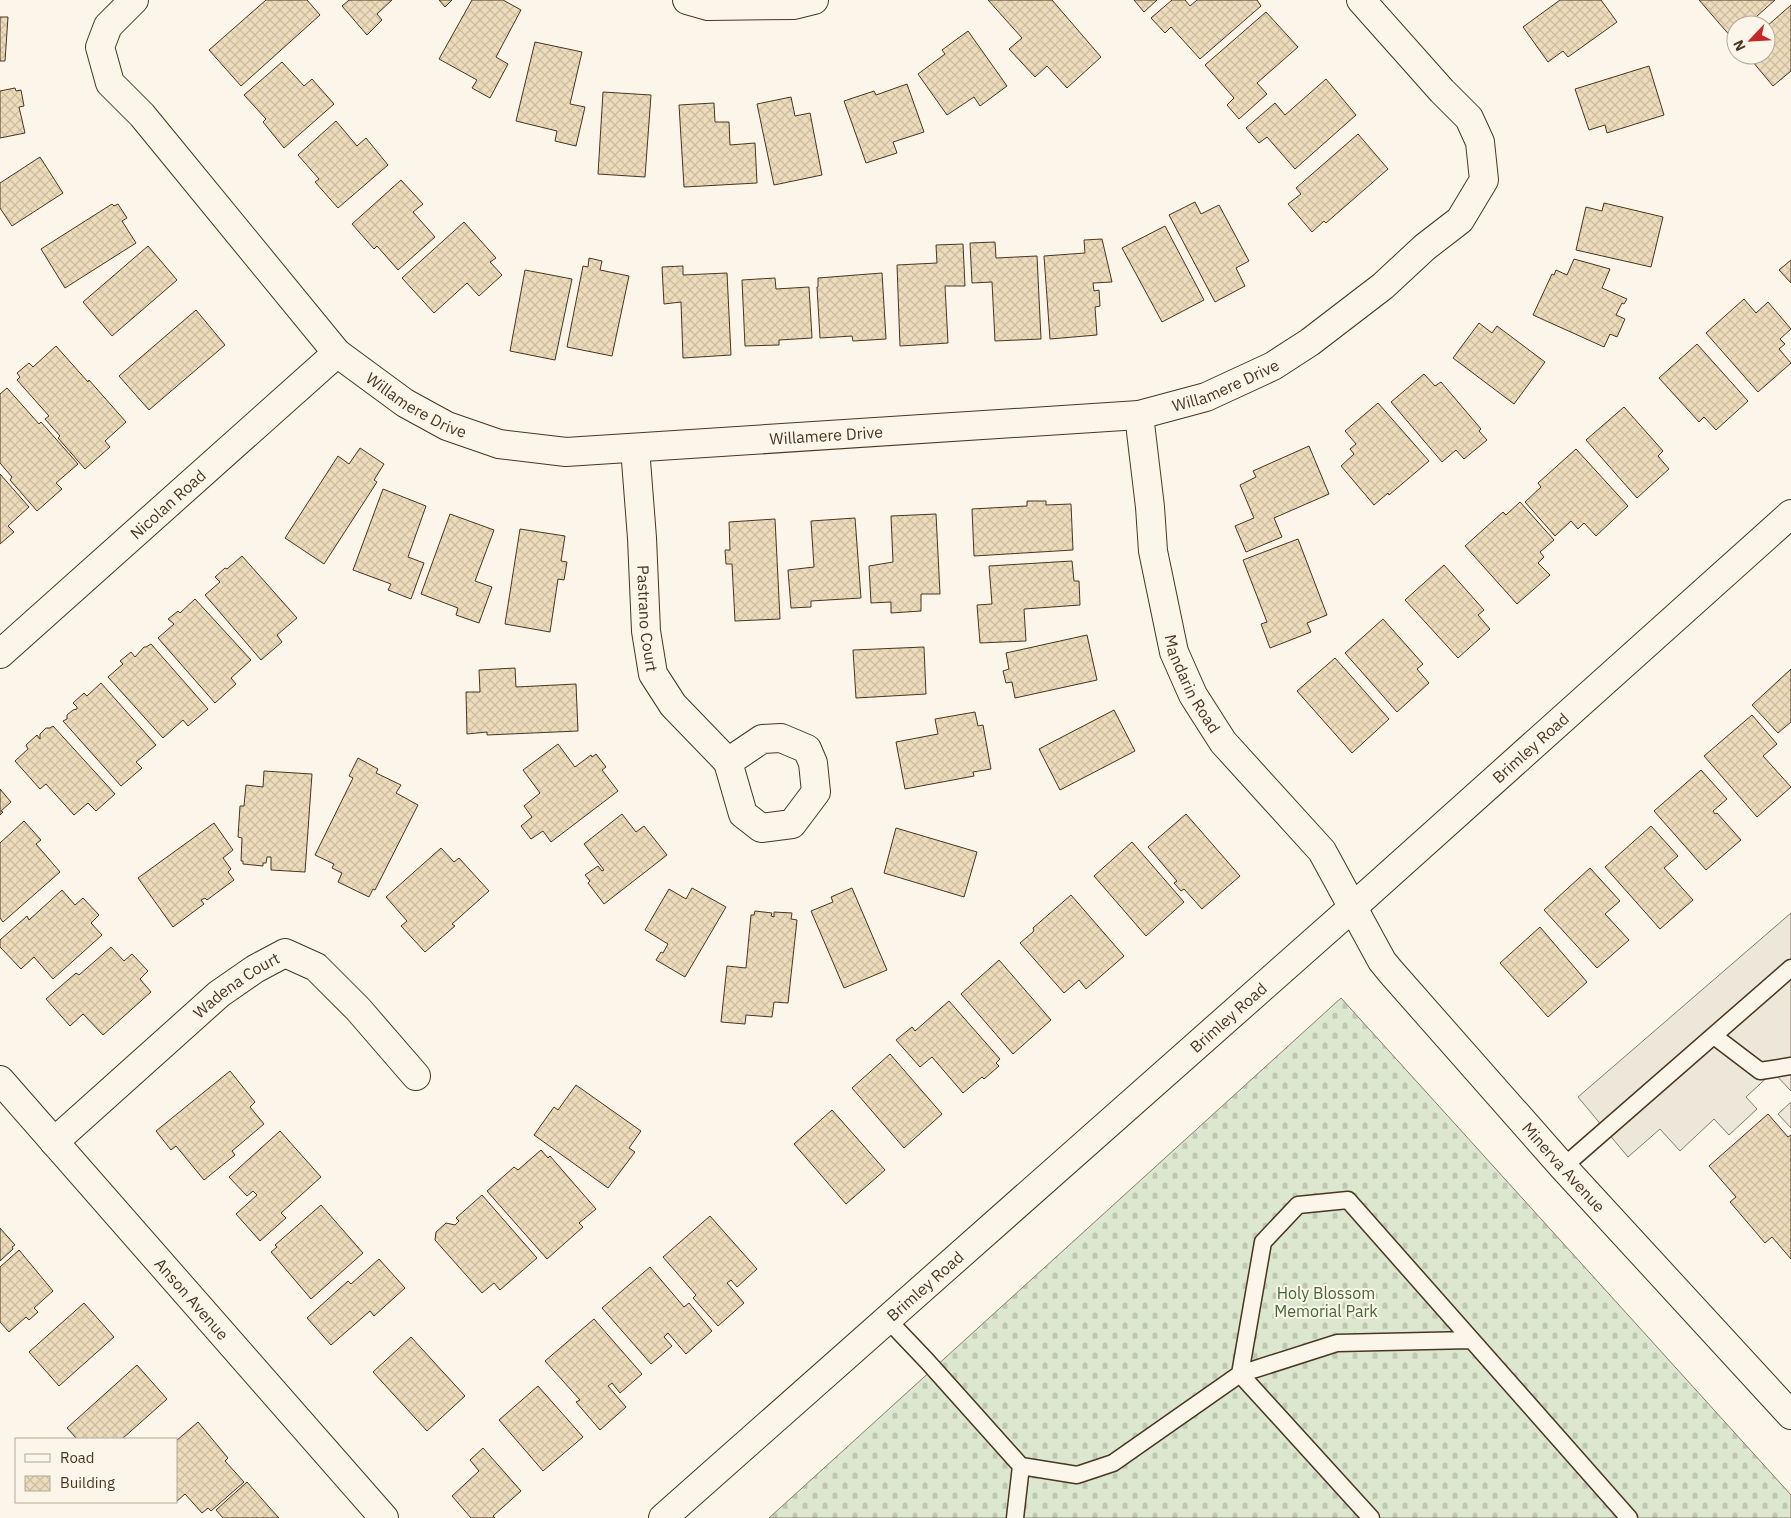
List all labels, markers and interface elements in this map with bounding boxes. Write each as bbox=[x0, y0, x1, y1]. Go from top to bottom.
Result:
north arrow bbox=[1726, 15, 1776, 65]
text: N bbox=[1729, 37, 1750, 54]
street label: Willamere Drive bbox=[1170, 355, 1283, 416]
street label: Willamere Drive bbox=[362, 368, 469, 442]
street label: Willamere Drive bbox=[769, 422, 884, 449]
street label: Nicolan Road bbox=[126, 465, 210, 543]
street label: Pastrano Court bbox=[633, 565, 662, 673]
street label: Mandarin Road bbox=[1161, 632, 1225, 737]
street label: Brimley Road bbox=[1488, 708, 1573, 787]
street label: Wadena Court bbox=[189, 948, 283, 1022]
street label: Brimley Road bbox=[1186, 978, 1271, 1057]
street label: Minerva Avenue bbox=[1518, 1118, 1610, 1216]
street label: Brimley Road bbox=[882, 1247, 968, 1325]
street label: Anson Avenue bbox=[151, 1254, 233, 1344]
park label: Holy Blossom Memorial Park bbox=[1274, 1283, 1378, 1321]
legend bbox=[15, 1438, 178, 1503]
text: Road bbox=[60, 1448, 95, 1467]
text: Building bbox=[60, 1473, 115, 1492]

